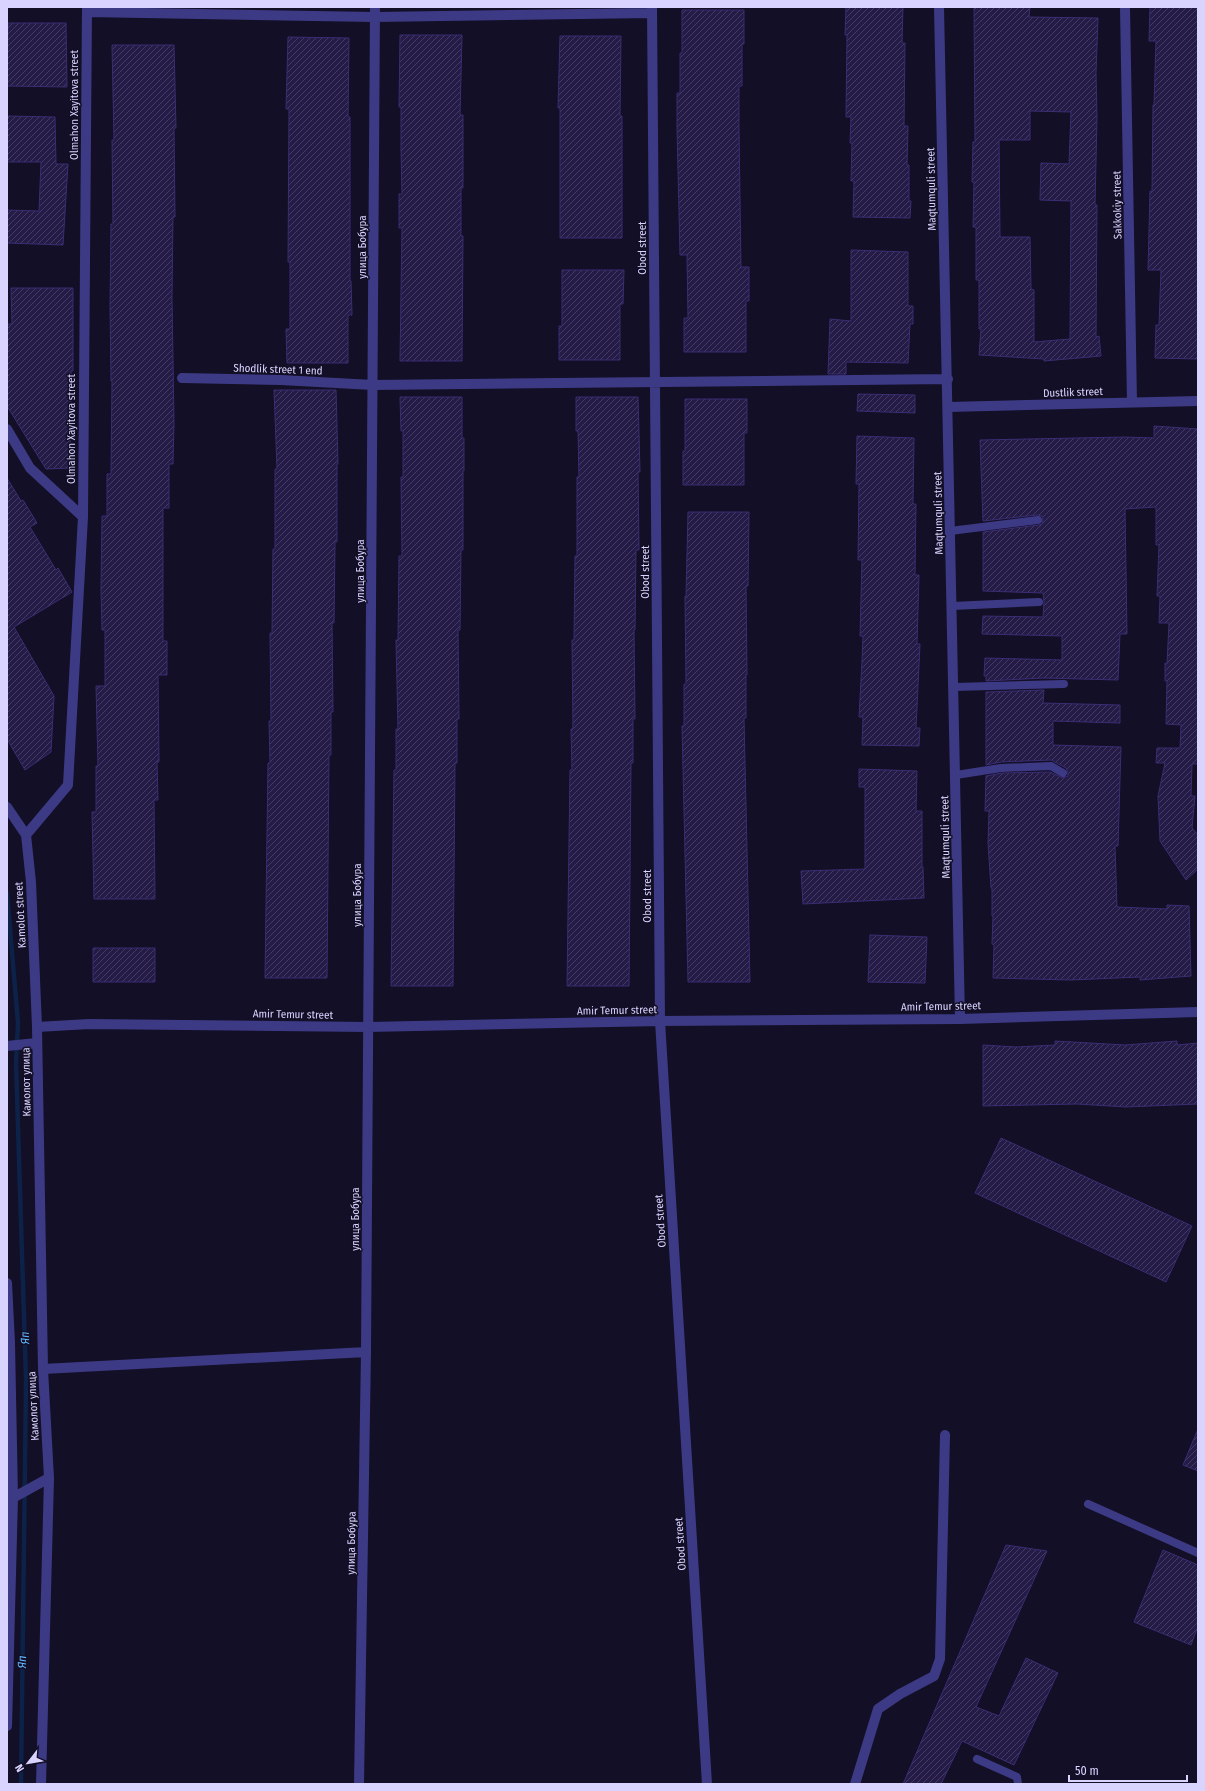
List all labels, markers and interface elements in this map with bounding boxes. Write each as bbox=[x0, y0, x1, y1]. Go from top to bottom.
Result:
street label: Olmahon Xayitova street bbox=[68, 50, 81, 160]
street label: Maqtumquli street bbox=[924, 147, 939, 231]
street label: Sakkokiy street bbox=[1110, 170, 1125, 239]
street label: улица Бобура bbox=[356, 215, 369, 279]
street label: Obod street bbox=[636, 221, 649, 275]
street label: Shodlik street 1 end bbox=[233, 361, 323, 378]
street label: Olmahon Xayitova street bbox=[65, 374, 78, 484]
street label: Dustlik street bbox=[1043, 385, 1104, 400]
street label: Maqtumquli street bbox=[931, 471, 946, 555]
street label: улица Бобура bbox=[354, 539, 367, 603]
street label: Obod street bbox=[639, 545, 652, 599]
street label: Maqtumquli street bbox=[938, 795, 953, 879]
street label: улица Бобура bbox=[351, 863, 364, 927]
street label: Obod street bbox=[641, 869, 654, 923]
street label: Kamolot street bbox=[12, 881, 29, 949]
street label: Amir Temur street bbox=[901, 999, 982, 1014]
street label: Amir Temur street bbox=[577, 1003, 658, 1018]
street label: Amir Temur street bbox=[253, 1007, 334, 1022]
street label: Камолот улица bbox=[19, 1047, 34, 1117]
street label: улица Бобура bbox=[349, 1187, 362, 1251]
street label: Obod street bbox=[652, 1194, 669, 1248]
water label: Яп bbox=[18, 1331, 32, 1346]
street label: Камолот улица bbox=[25, 1371, 42, 1441]
street label: улица Бобура bbox=[344, 1511, 359, 1575]
street label: Obod street bbox=[672, 1517, 689, 1571]
water label: Яп bbox=[15, 1655, 29, 1670]
north arrow bbox=[8, 1743, 48, 1783]
scale bar bbox=[1069, 1757, 1187, 1783]
text: N bbox=[13, 1762, 27, 1774]
text: 50 m bbox=[1075, 1764, 1099, 1778]

